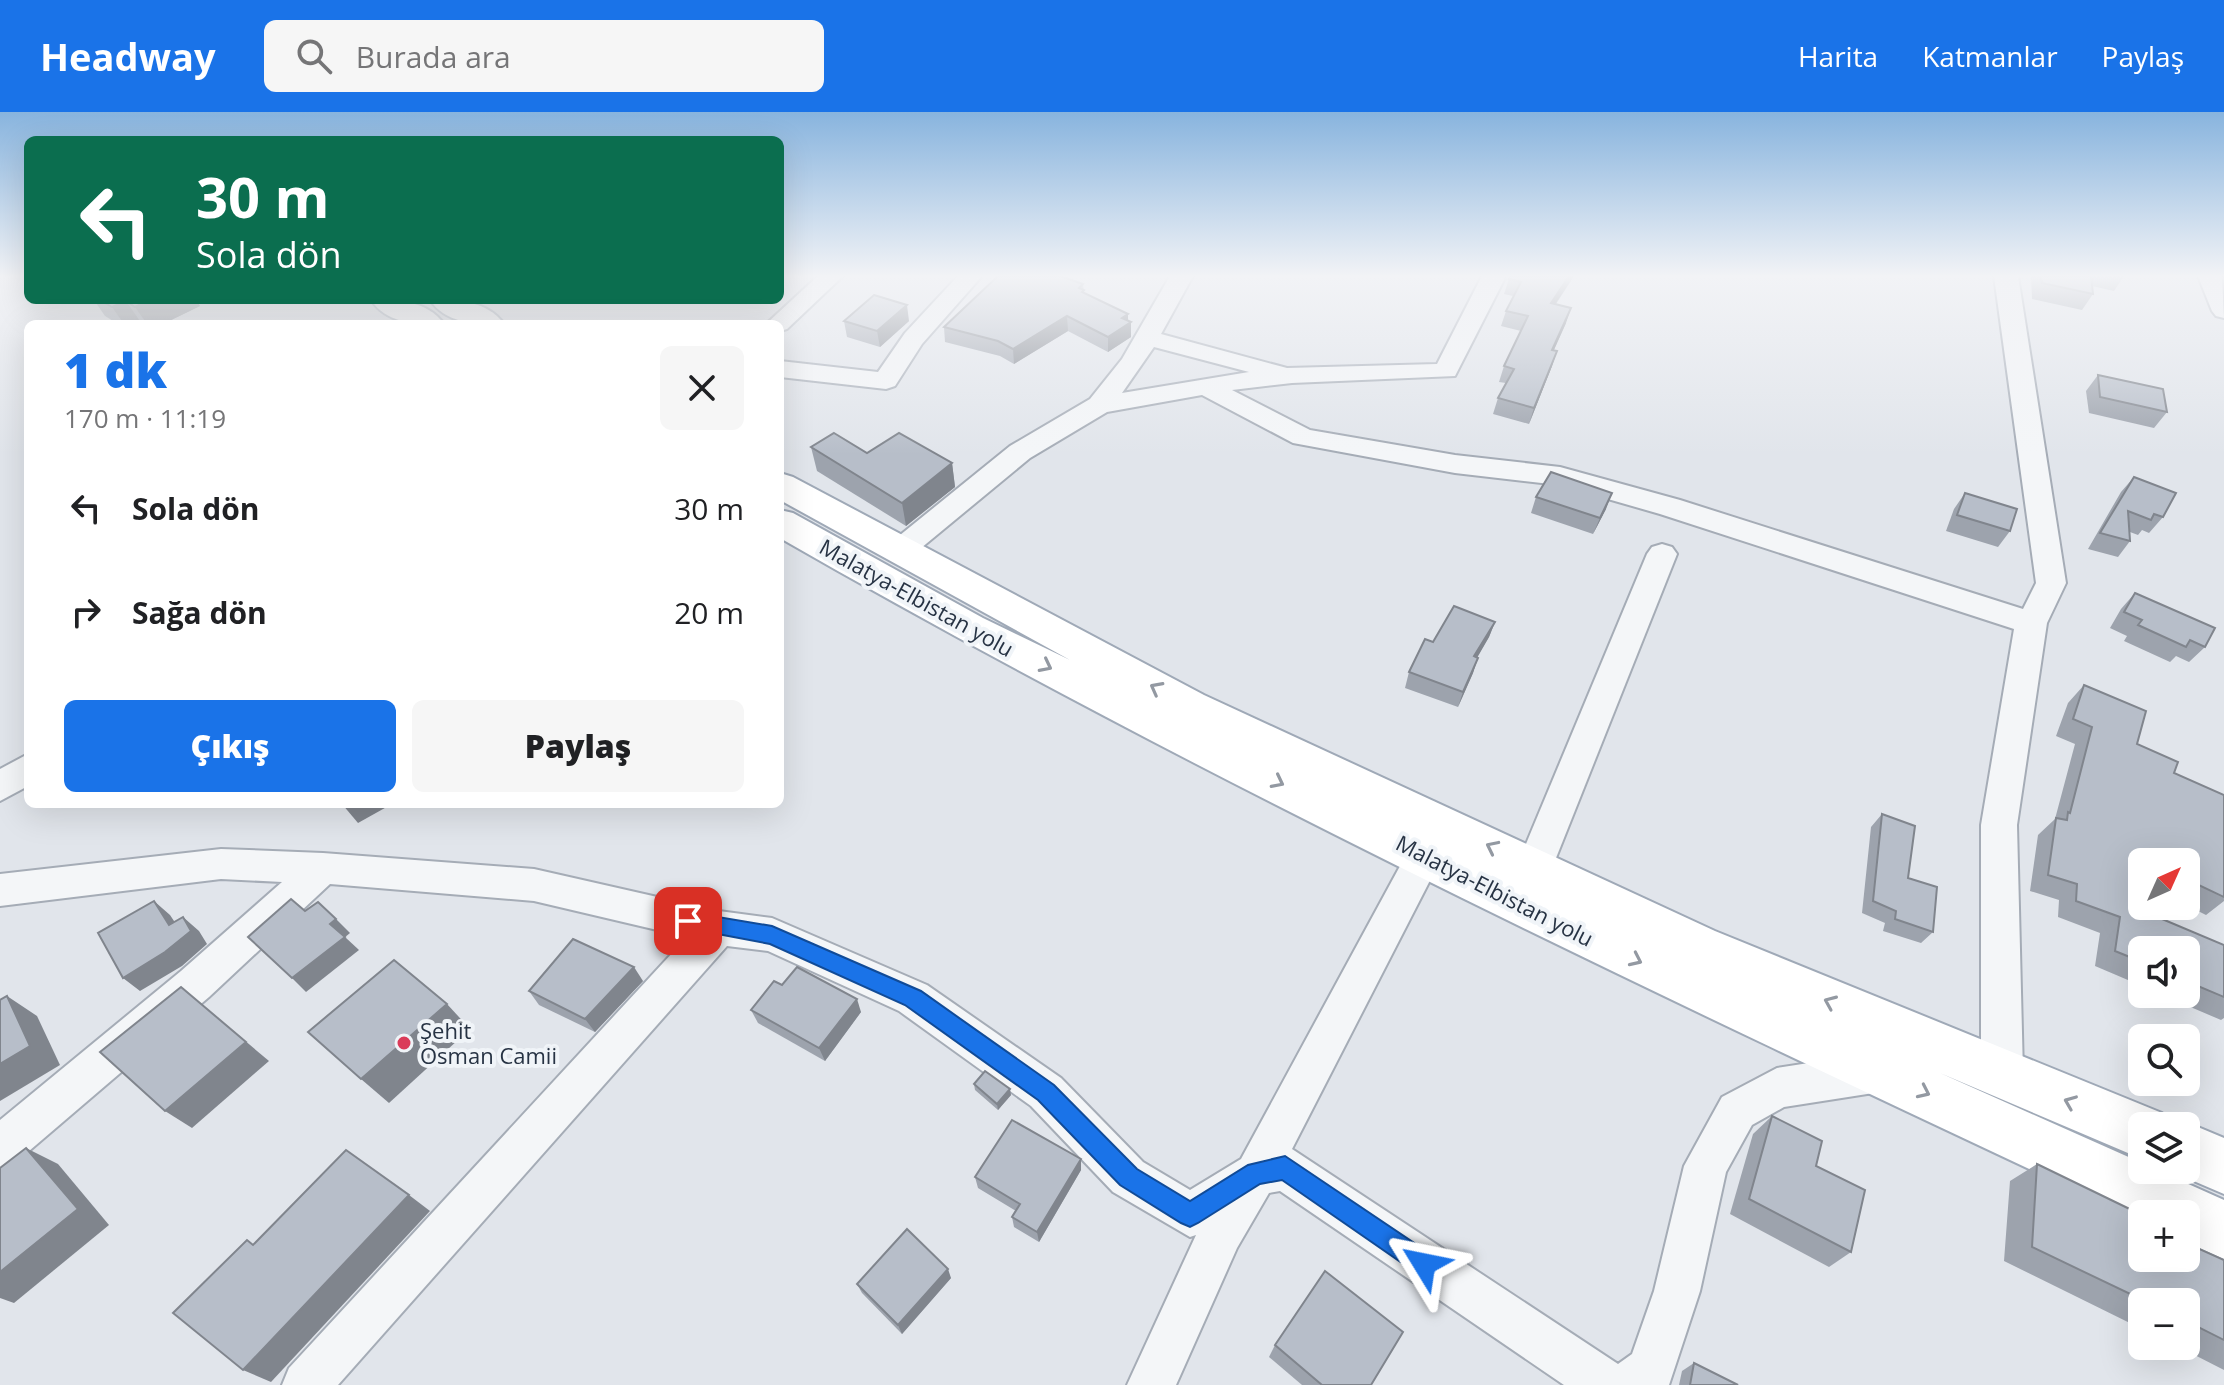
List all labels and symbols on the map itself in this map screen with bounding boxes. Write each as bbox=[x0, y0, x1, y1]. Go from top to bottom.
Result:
street label: Malatya-Elbistan yolu bbox=[814, 531, 1020, 663]
one-way arrow bbox=[1037, 656, 1052, 672]
one-way arrow bbox=[1149, 682, 1164, 697]
one-way arrow bbox=[1270, 772, 1285, 788]
street label: Malatya-Elbistan yolu bbox=[1391, 827, 1599, 953]
one-way arrow bbox=[1485, 841, 1500, 857]
north arrow bbox=[2128, 848, 2200, 920]
pin bbox=[654, 887, 722, 955]
one-way arrow bbox=[1628, 951, 1643, 967]
one-way arrow bbox=[1824, 995, 1838, 1011]
place label: Şehit Osman Camii bbox=[420, 1015, 557, 1070]
marker: Şehit Osman Camii bbox=[395, 1034, 413, 1052]
one-way arrow bbox=[1915, 1082, 1930, 1098]
one-way arrow bbox=[2064, 1096, 2078, 1112]
position arrow bbox=[1382, 1222, 1466, 1306]

